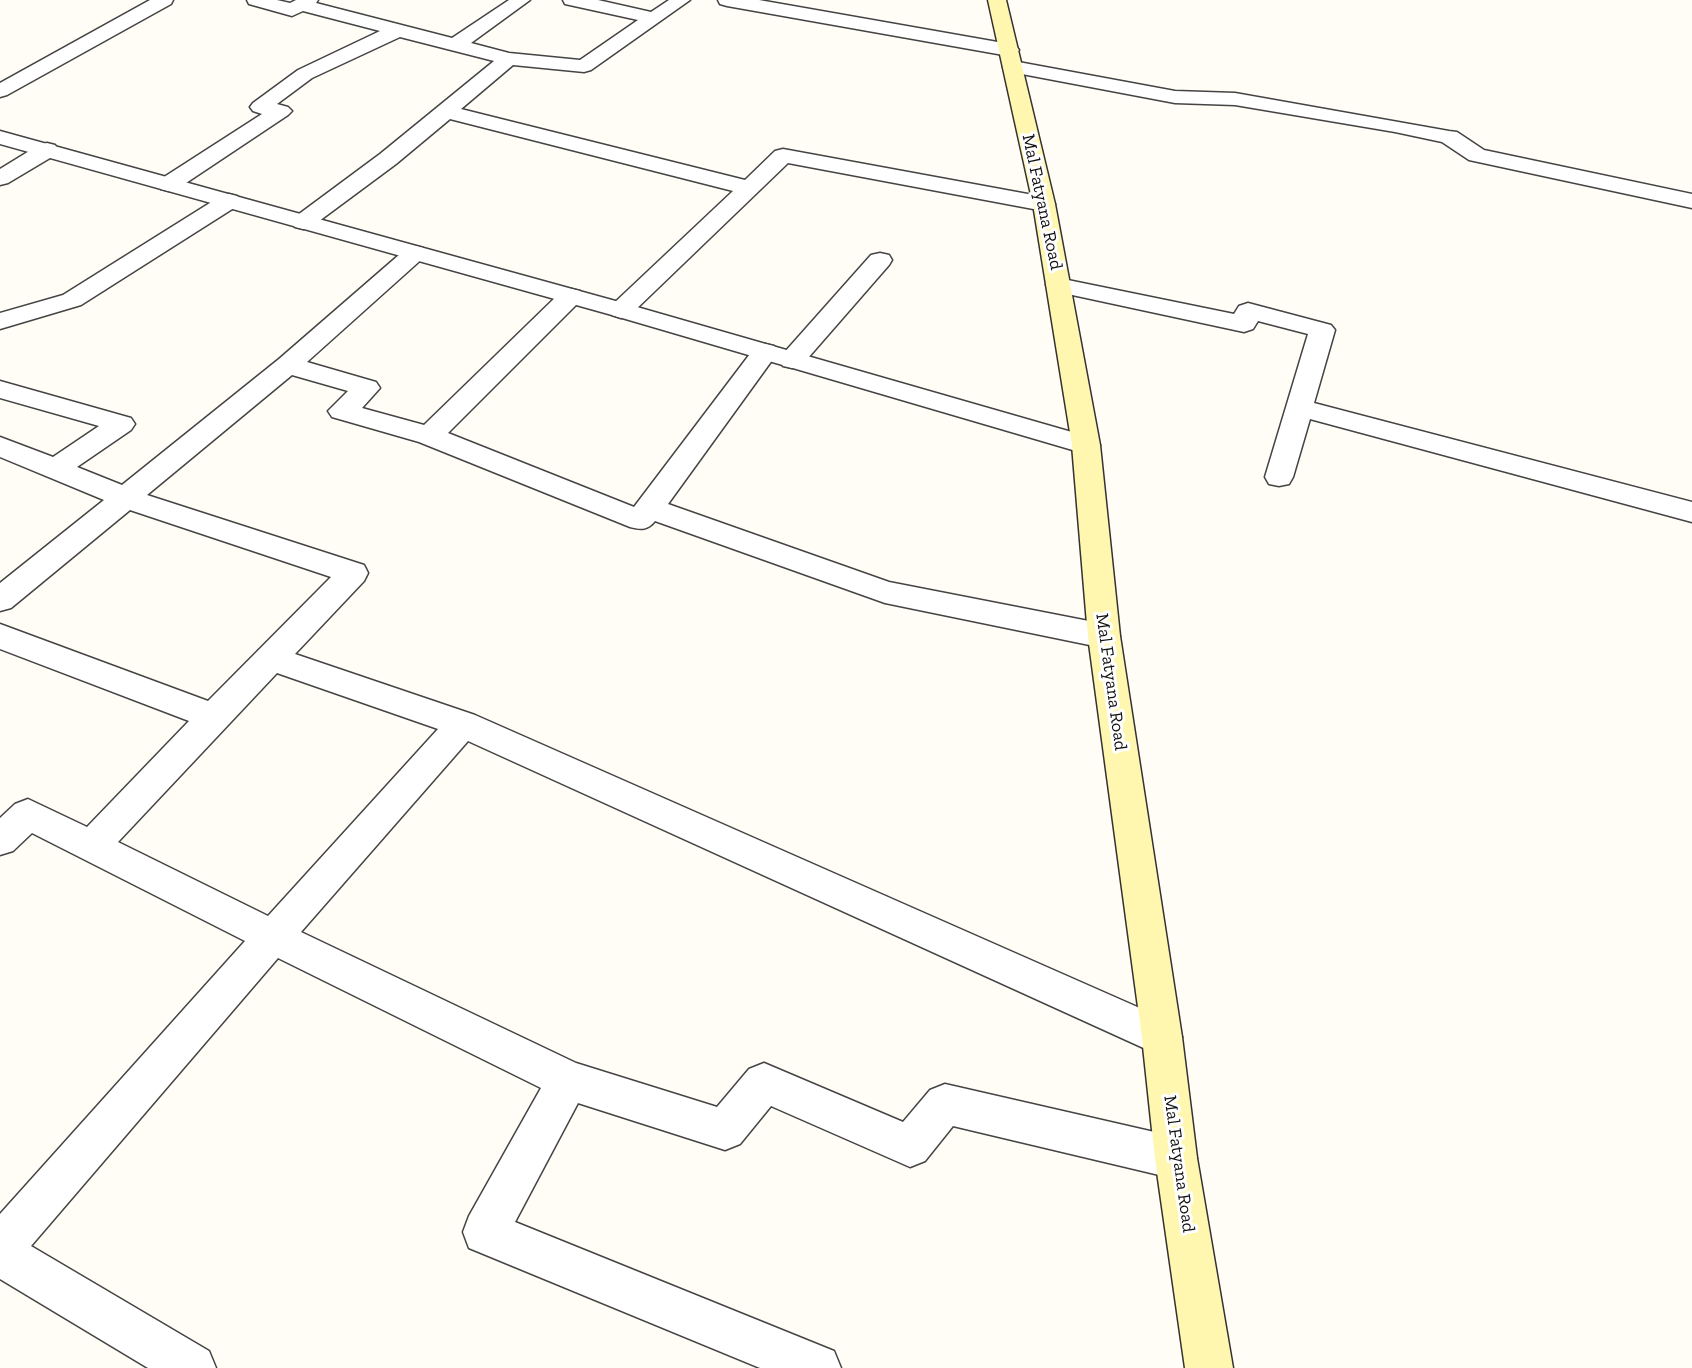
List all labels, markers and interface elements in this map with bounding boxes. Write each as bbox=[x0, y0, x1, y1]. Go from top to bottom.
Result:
street label: Mal Fatyana Road bbox=[1017, 132, 1067, 272]
street label: Mal Fatyana Road bbox=[1091, 612, 1131, 752]
street label: Mal Fatyana Road bbox=[1159, 1094, 1199, 1234]

